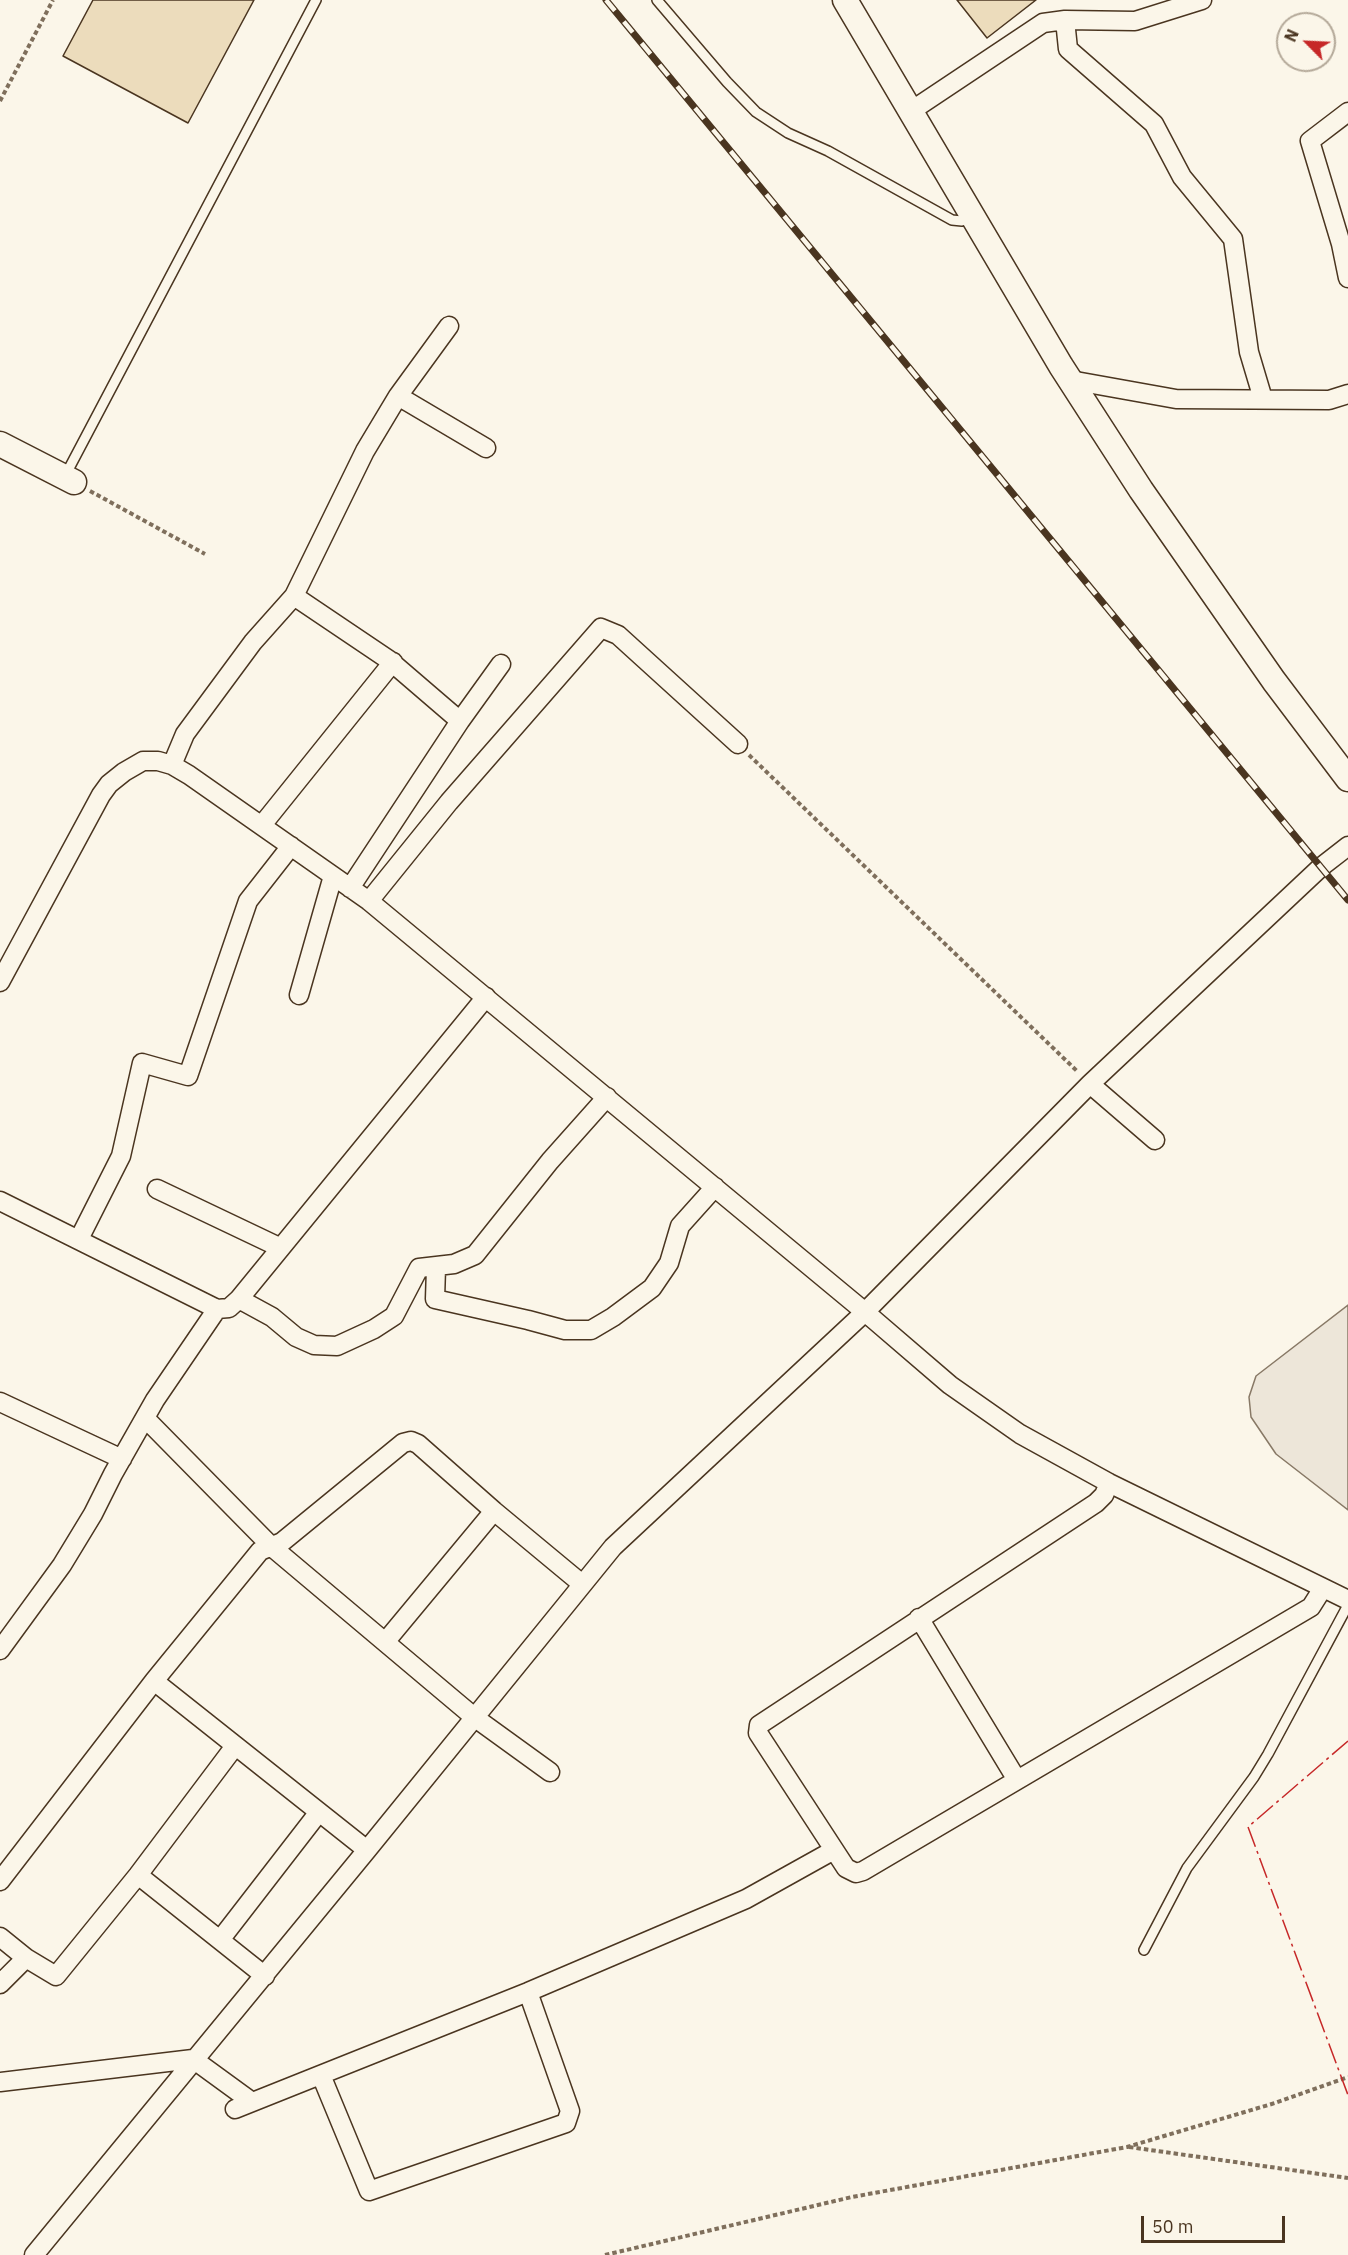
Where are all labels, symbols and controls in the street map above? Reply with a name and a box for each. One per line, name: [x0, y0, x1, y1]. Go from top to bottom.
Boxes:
north arrow: [1276, 12, 1336, 72]
text: N: [1280, 26, 1303, 45]
scale bar: [1144, 2204, 1288, 2242]
text: 50 m: [1152, 2215, 1194, 2238]

